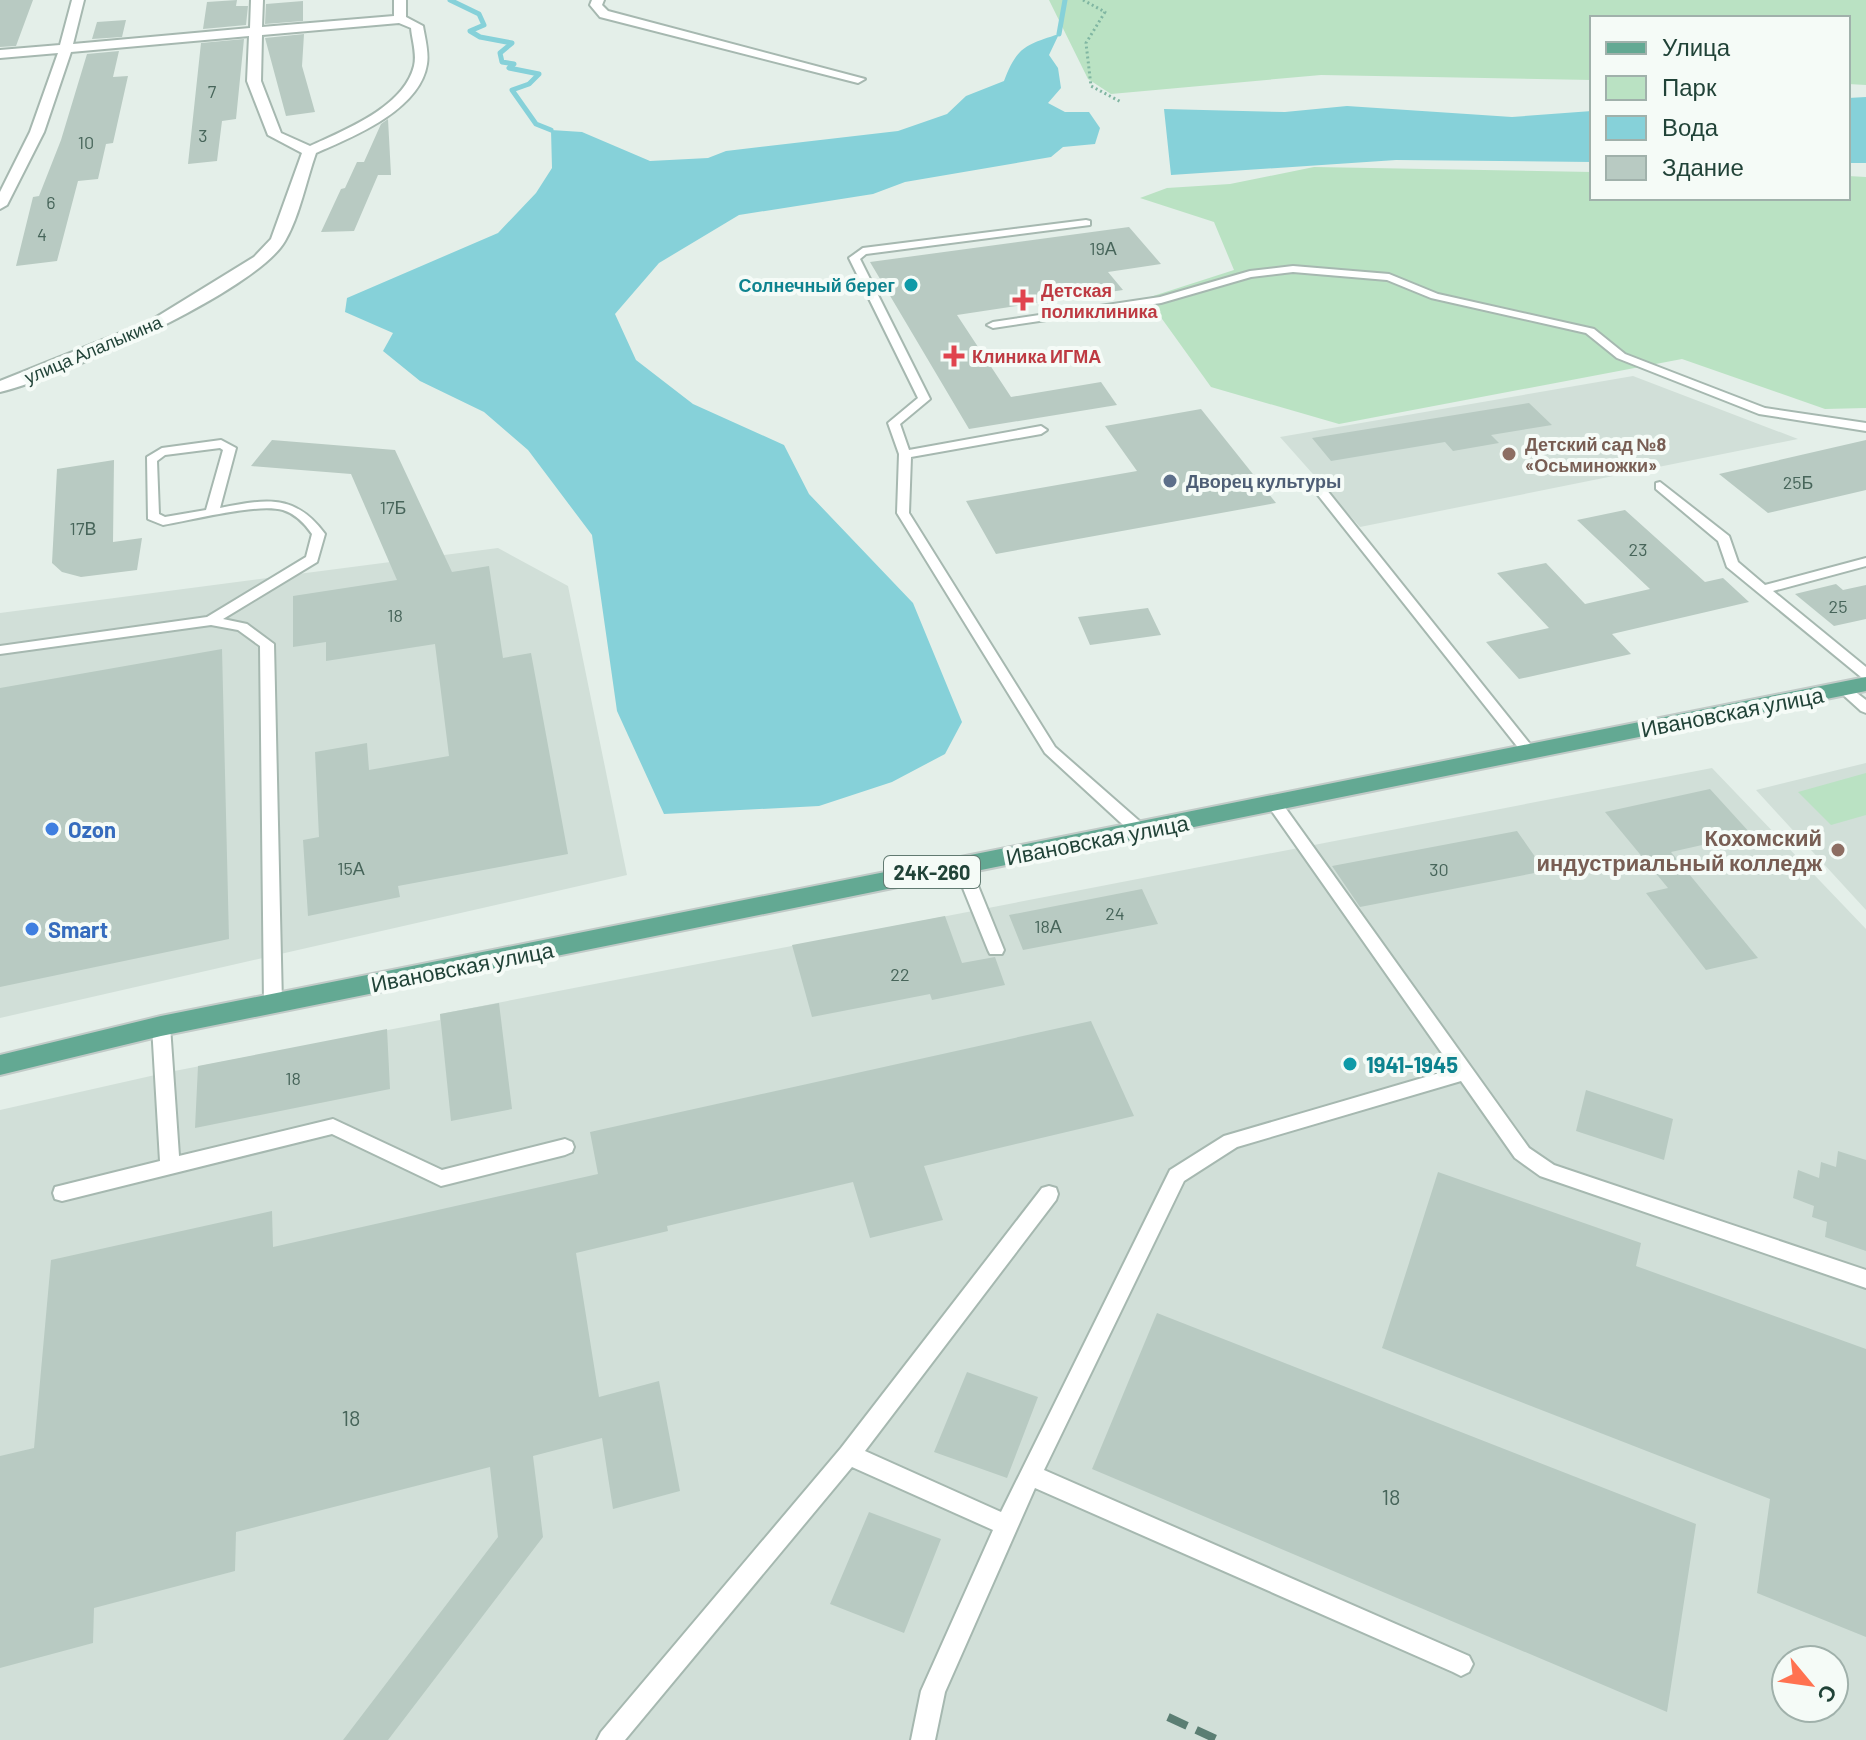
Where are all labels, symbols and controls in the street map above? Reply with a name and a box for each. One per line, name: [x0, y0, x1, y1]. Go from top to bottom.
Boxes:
legend: [1590, 16, 1850, 200]
text: Улица: [1662, 32, 1731, 61]
text: Парк: [1662, 72, 1717, 101]
house number: 7: [208, 80, 217, 102]
text: Вода: [1662, 112, 1719, 141]
house number: 3: [198, 124, 208, 146]
house number: 10: [78, 131, 94, 153]
text: Здание: [1662, 152, 1744, 181]
house number: 6: [46, 191, 56, 213]
house number: 4: [37, 223, 47, 245]
house number: 19А: [1089, 237, 1117, 259]
place label: Солнечный берег: [739, 274, 895, 296]
marker: Солнечный берег: [902, 276, 920, 294]
place label: Детская поликлиника: [1041, 279, 1159, 322]
marker: Детская поликлиника: [1012, 289, 1034, 311]
street label: улица Алалыкина: [21, 310, 166, 388]
marker: Клиника ИГМА: [943, 345, 965, 367]
place label: Клиника ИГМА: [972, 345, 1101, 367]
place label: Детский сад №8 «Осьминожки»: [1525, 433, 1666, 476]
marker: Детский сад №8 «Осьминожки»: [1500, 445, 1518, 463]
place label: Дворец культуры: [1186, 470, 1341, 492]
house number: 25Б: [1783, 471, 1813, 493]
marker: Дворец культуры: [1161, 472, 1179, 490]
house number: 17Б: [380, 496, 406, 518]
house number: 17В: [70, 517, 96, 539]
house number: 23: [1629, 538, 1647, 560]
house number: 25: [1829, 595, 1847, 617]
house number: 18: [387, 604, 403, 626]
street label: Ивановская улица: [1638, 680, 1826, 742]
street label: Ивановская улица: [1003, 808, 1191, 870]
place label: Ozon: [68, 816, 116, 842]
marker: Ozon: [43, 820, 61, 838]
place label: Кохомский индустриальный колледж: [1536, 824, 1822, 876]
marker: Кохомский индустриальный колледж: [1829, 841, 1847, 859]
road number: 24К-260: [884, 856, 980, 888]
house number: 15А: [337, 857, 365, 879]
house number: 30: [1429, 858, 1449, 880]
house number: 24: [1105, 902, 1125, 924]
house number: 18А: [1034, 915, 1062, 937]
place label: Smart: [48, 916, 108, 942]
marker: Smart: [23, 920, 41, 938]
street label: Ивановская улица: [368, 935, 556, 997]
house number: 22: [890, 963, 910, 985]
place label: 1941-1945: [1366, 1051, 1458, 1077]
marker: 1941-1945: [1341, 1055, 1359, 1073]
house number: 18: [285, 1067, 301, 1089]
house number: 18: [341, 1404, 361, 1430]
house number: 18: [1381, 1483, 1401, 1509]
north arrow: [1770, 1644, 1850, 1724]
text: С: [1813, 1681, 1844, 1708]

